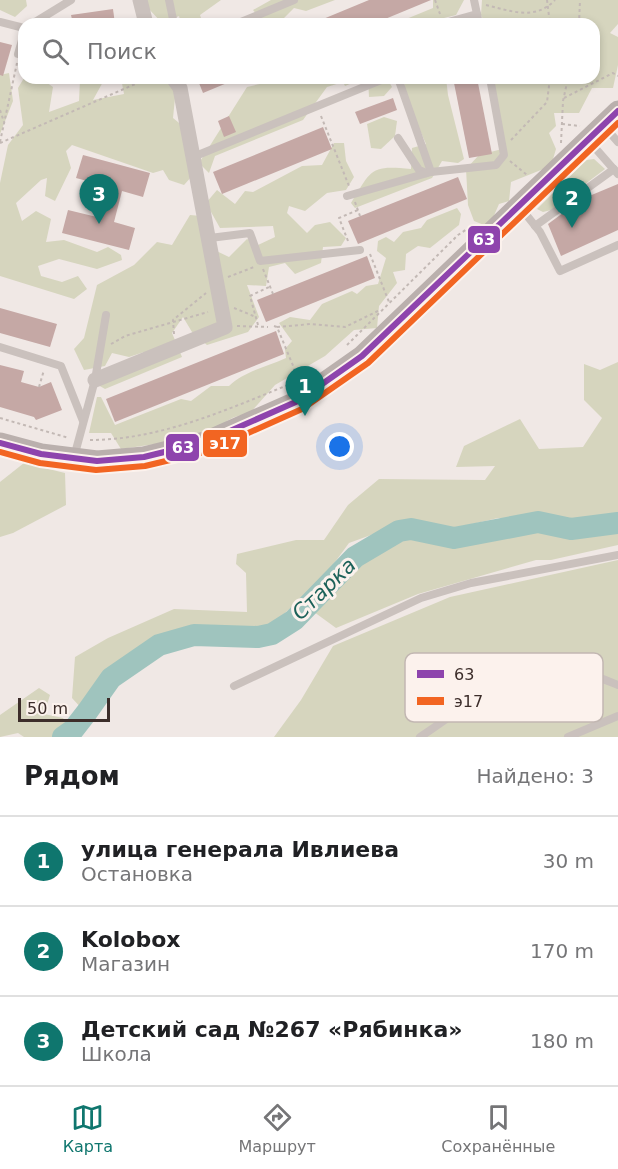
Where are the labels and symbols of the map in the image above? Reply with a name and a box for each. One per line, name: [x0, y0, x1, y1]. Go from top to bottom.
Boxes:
pin: 3: [80, 174, 118, 224]
pin: 2: [552, 178, 592, 228]
line badge: 63: [467, 225, 501, 254]
text: 63: [473, 230, 495, 249]
pin: 1: [286, 366, 324, 416]
line badge: э17: [202, 429, 248, 458]
your location: [325, 432, 354, 461]
line badge: 63: [165, 433, 200, 462]
text: э17: [209, 434, 241, 453]
text: 63: [172, 438, 194, 457]
water label: Старка: [287, 553, 361, 625]
legend: [405, 653, 603, 722]
text: 63: [454, 665, 474, 684]
text: э17: [454, 692, 483, 711]
scale bar: [18, 695, 110, 722]

